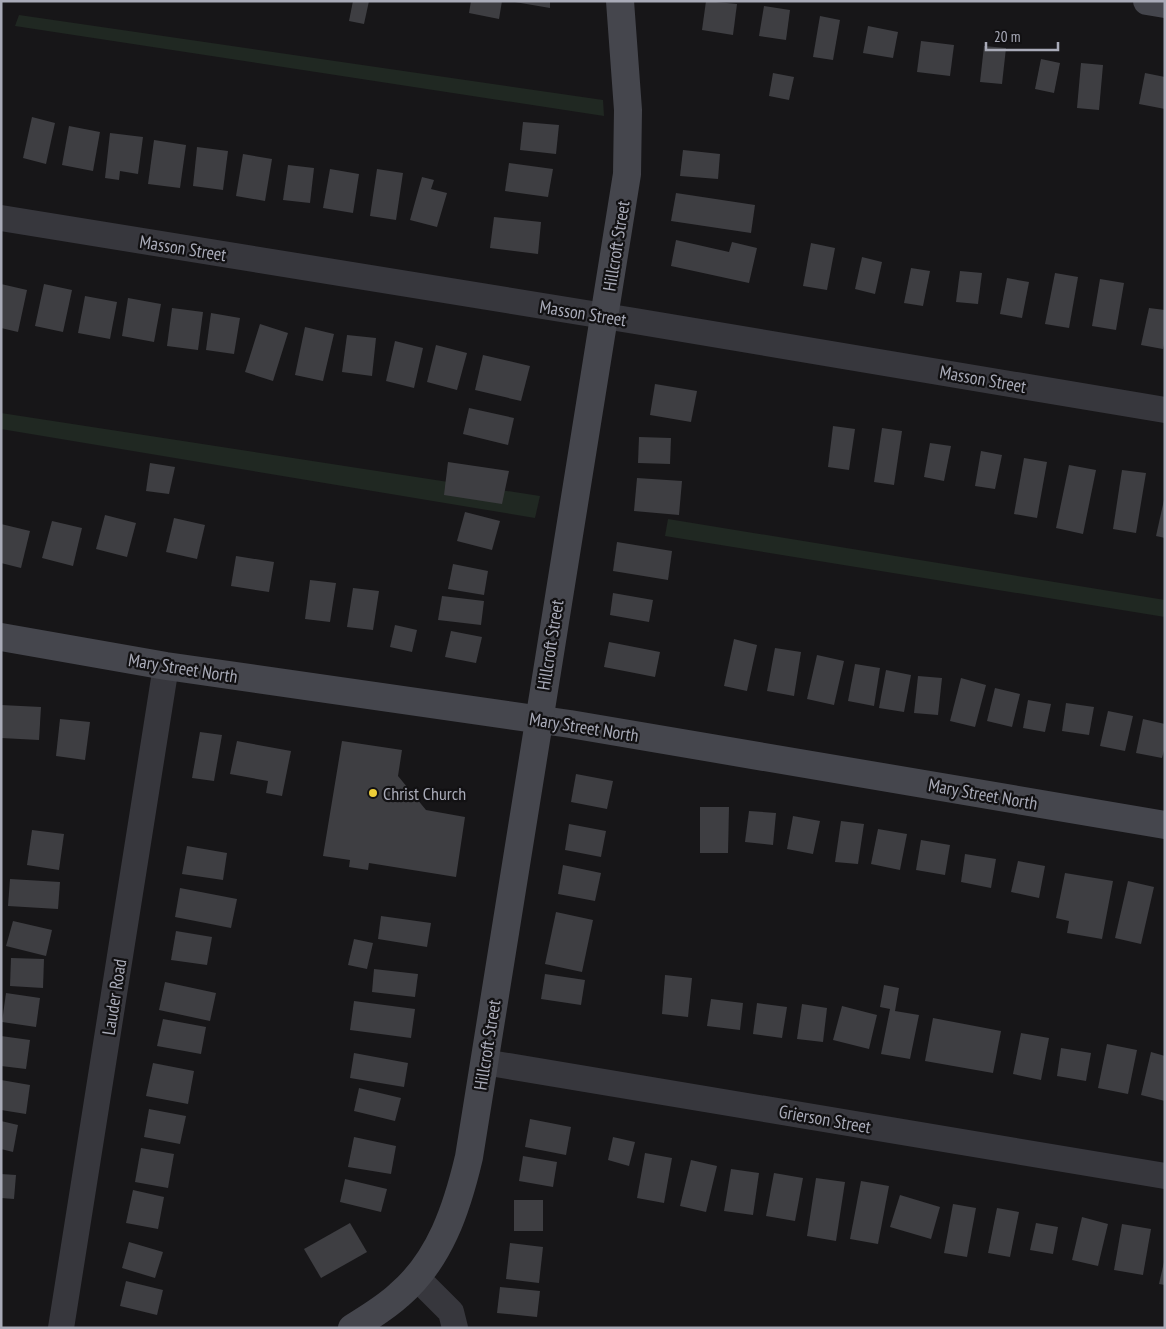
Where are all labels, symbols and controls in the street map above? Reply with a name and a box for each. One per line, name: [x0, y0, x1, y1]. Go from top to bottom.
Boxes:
scale bar: [986, 20, 1058, 52]
text: 20 m: [994, 27, 1020, 46]
street label: Hillcroft Street: [597, 199, 635, 293]
street label: Masson Street: [138, 230, 228, 266]
street label: Masson Street: [538, 295, 628, 331]
street label: Masson Street: [938, 360, 1028, 398]
street label: Hillcroft Street: [531, 598, 569, 692]
street label: Mary Street North: [127, 648, 239, 688]
street label: Mary Street North: [528, 707, 640, 747]
street label: Mary Street North: [927, 773, 1039, 815]
place label: Christ Church: [383, 782, 466, 805]
marker: Christ Church: [367, 787, 379, 799]
street label: Lauder Road: [97, 957, 131, 1037]
street label: Hillcroft Street: [468, 998, 506, 1092]
street label: Grierson Street: [777, 1100, 873, 1138]

